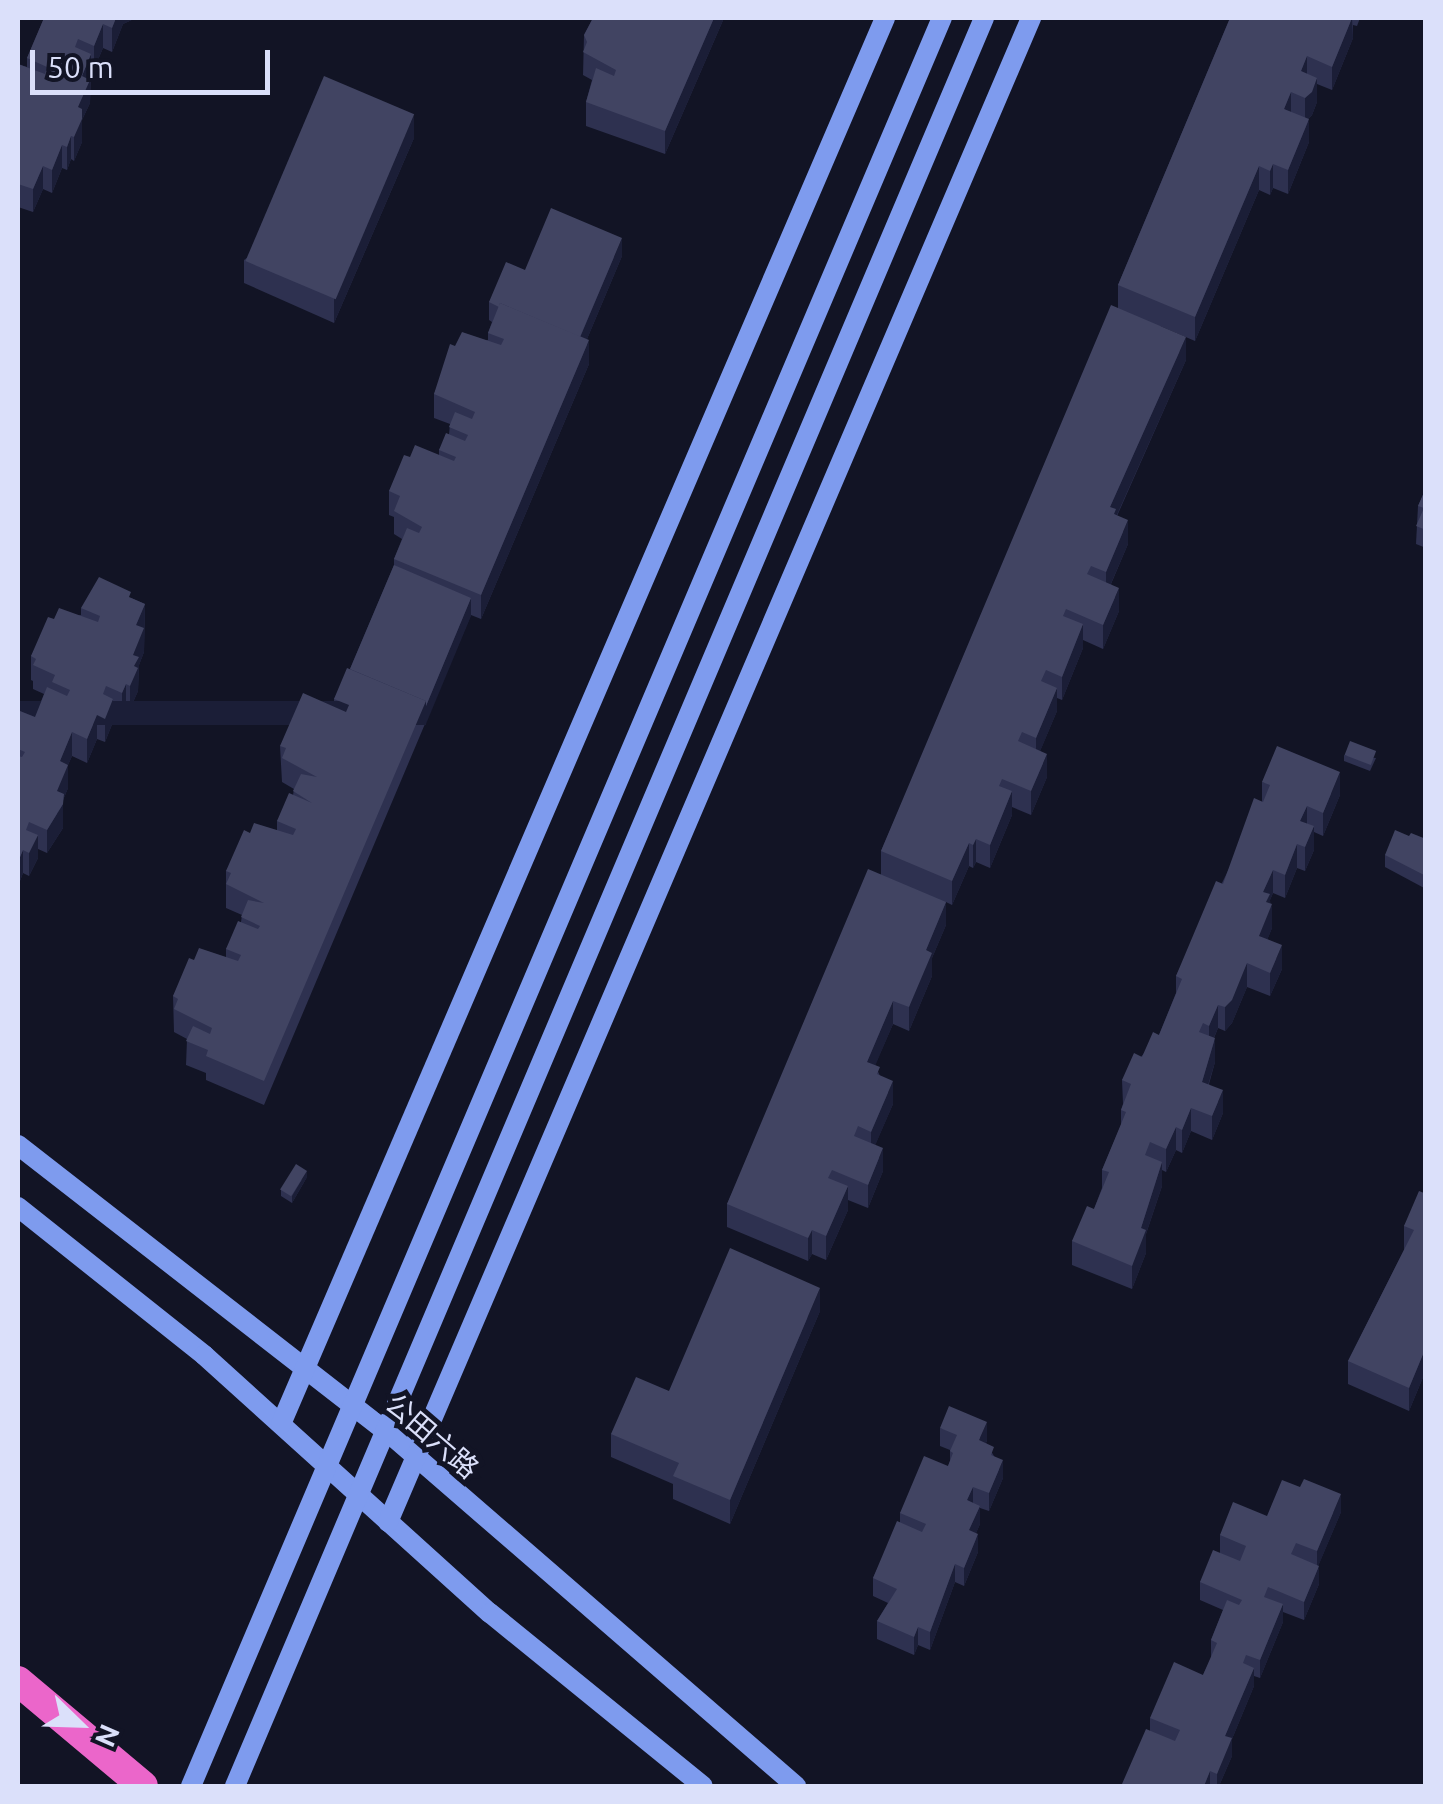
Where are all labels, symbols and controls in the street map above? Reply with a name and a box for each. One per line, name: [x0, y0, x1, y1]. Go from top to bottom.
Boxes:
scale bar: [35, 30, 275, 92]
text: 50 m: [47, 50, 114, 84]
street label: 公田六路: [379, 1387, 485, 1485]
north arrow: [30, 1674, 130, 1774]
text: N: [90, 1720, 126, 1752]

